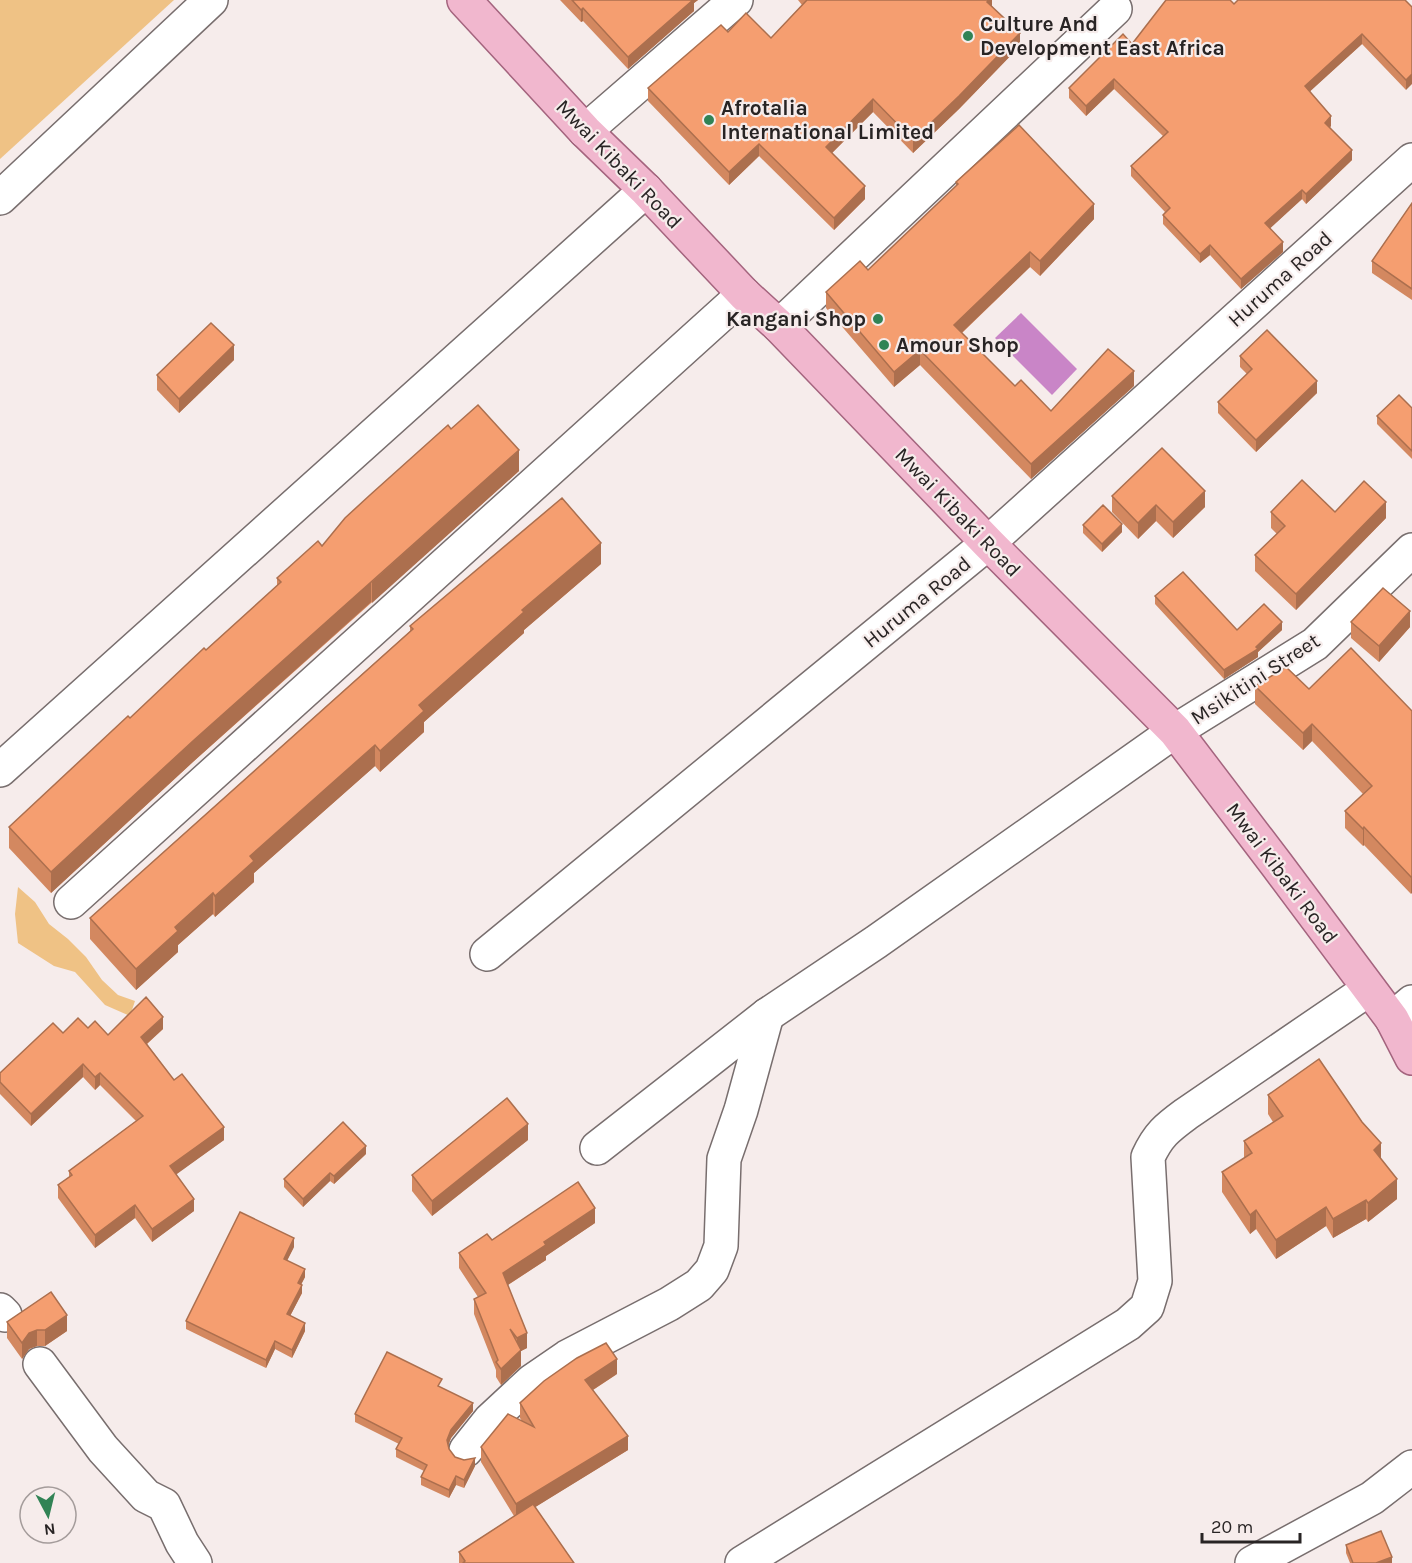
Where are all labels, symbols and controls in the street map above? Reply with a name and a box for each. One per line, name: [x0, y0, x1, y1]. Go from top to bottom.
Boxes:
place label: Culture And Development East Africa: [980, 12, 1225, 60]
marker: Culture And Development East Africa: [961, 29, 975, 43]
street label: Mwai Kibaki Road: [551, 94, 687, 234]
place label: Afrotalia International Limited: [721, 96, 934, 144]
marker: Afrotalia International Limited: [702, 113, 716, 127]
street label: Huruma Road: [1223, 226, 1337, 332]
place label: Kangani Shop: [726, 307, 866, 331]
marker: Kangani Shop: [871, 312, 885, 326]
place label: Amour Shop: [896, 333, 1019, 357]
marker: Amour Shop: [877, 338, 891, 352]
street label: Mwai Kibaki Road: [890, 442, 1026, 582]
street label: Huruma Road: [858, 551, 976, 653]
street label: Msikitini Street: [1186, 628, 1324, 730]
street label: Mwai Kibaki Road: [1221, 798, 1343, 948]
north arrow: [18, 1485, 78, 1545]
scale bar: [1202, 1506, 1300, 1544]
text: 20 m: [1211, 1516, 1253, 1538]
text: N: [43, 1519, 57, 1540]

